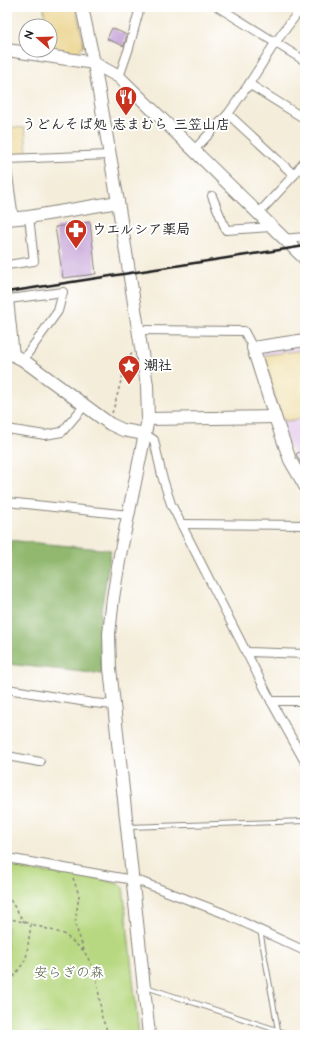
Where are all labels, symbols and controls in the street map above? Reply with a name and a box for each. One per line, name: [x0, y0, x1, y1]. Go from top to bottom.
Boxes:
north arrow: [18, 18, 58, 58]
text: N: [21, 29, 37, 41]
restaurant icon: うどんそば処 志まむら 三笠山店: [113, 84, 139, 117]
place label: うどんそば処 志まむら 三笠山店: [22, 115, 230, 135]
pharmacy icon: ウエルシア薬局: [63, 217, 89, 250]
place label: ウエルシア薬局: [92, 220, 190, 240]
place icon: 潮社: [116, 353, 142, 386]
place label: 潮社: [144, 356, 172, 376]
park label: 安らぎの森: [34, 963, 104, 983]

